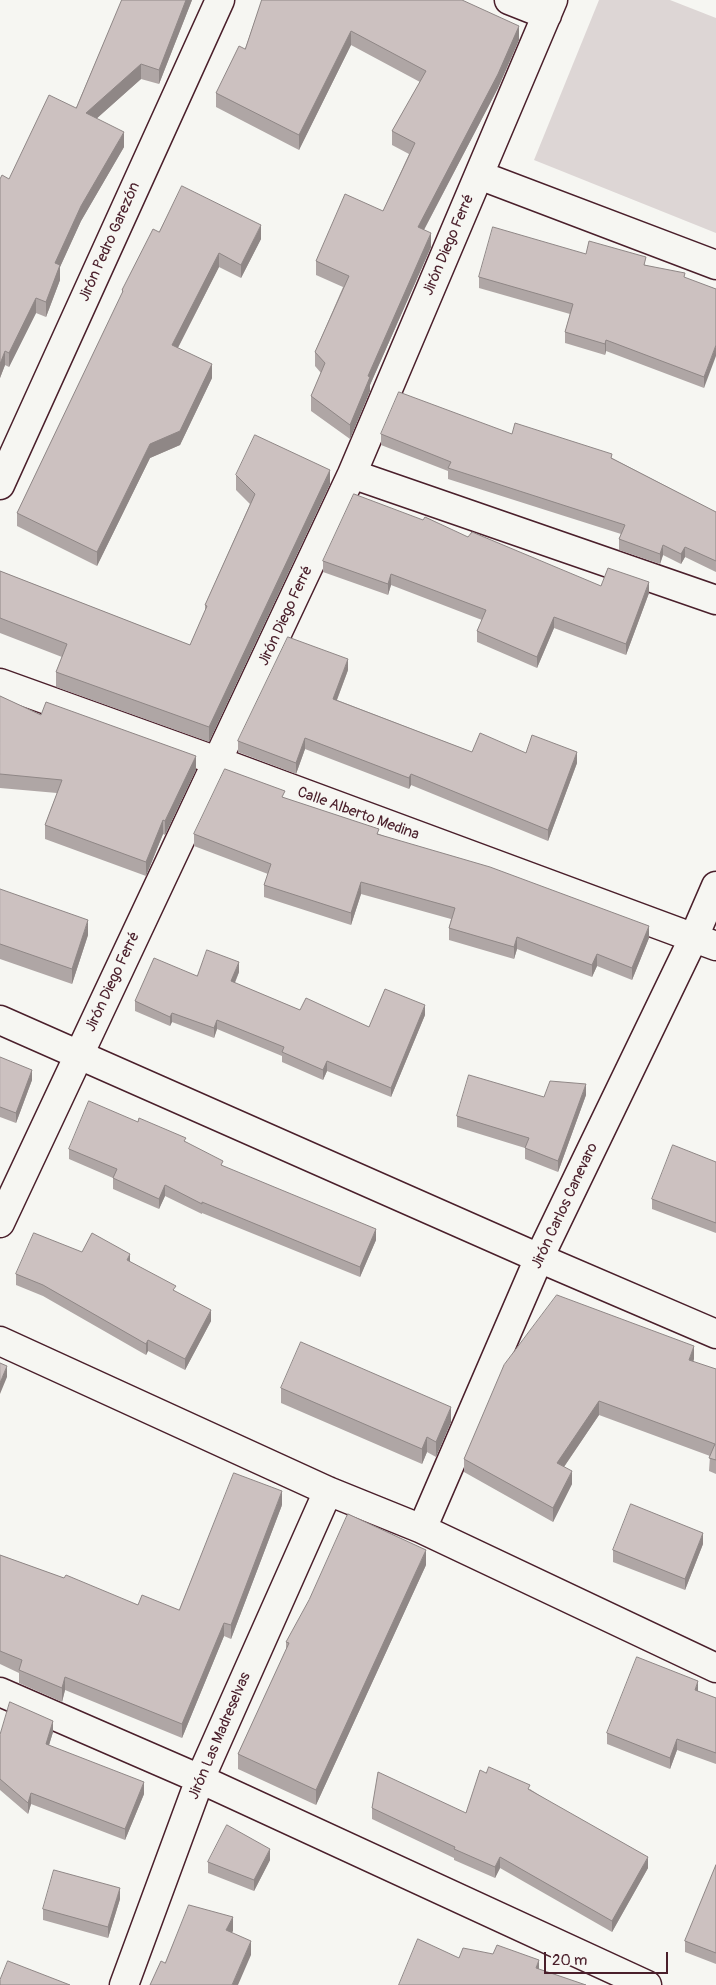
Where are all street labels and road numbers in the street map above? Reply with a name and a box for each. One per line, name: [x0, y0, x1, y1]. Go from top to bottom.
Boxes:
street label: Jirón Pedro Garezón: [76, 180, 144, 304]
street label: Jirón Diego Ferré: [420, 192, 478, 298]
street label: Jirón Diego Ferré: [255, 563, 317, 669]
street label: Calle Alberto Medina: [295, 784, 421, 844]
street label: Jirón Diego Ferré: [82, 929, 144, 1035]
street label: Jirón Carlos Canevaro: [528, 1140, 602, 1272]
street label: Jirón Las Madreselvas: [185, 1670, 255, 1802]

